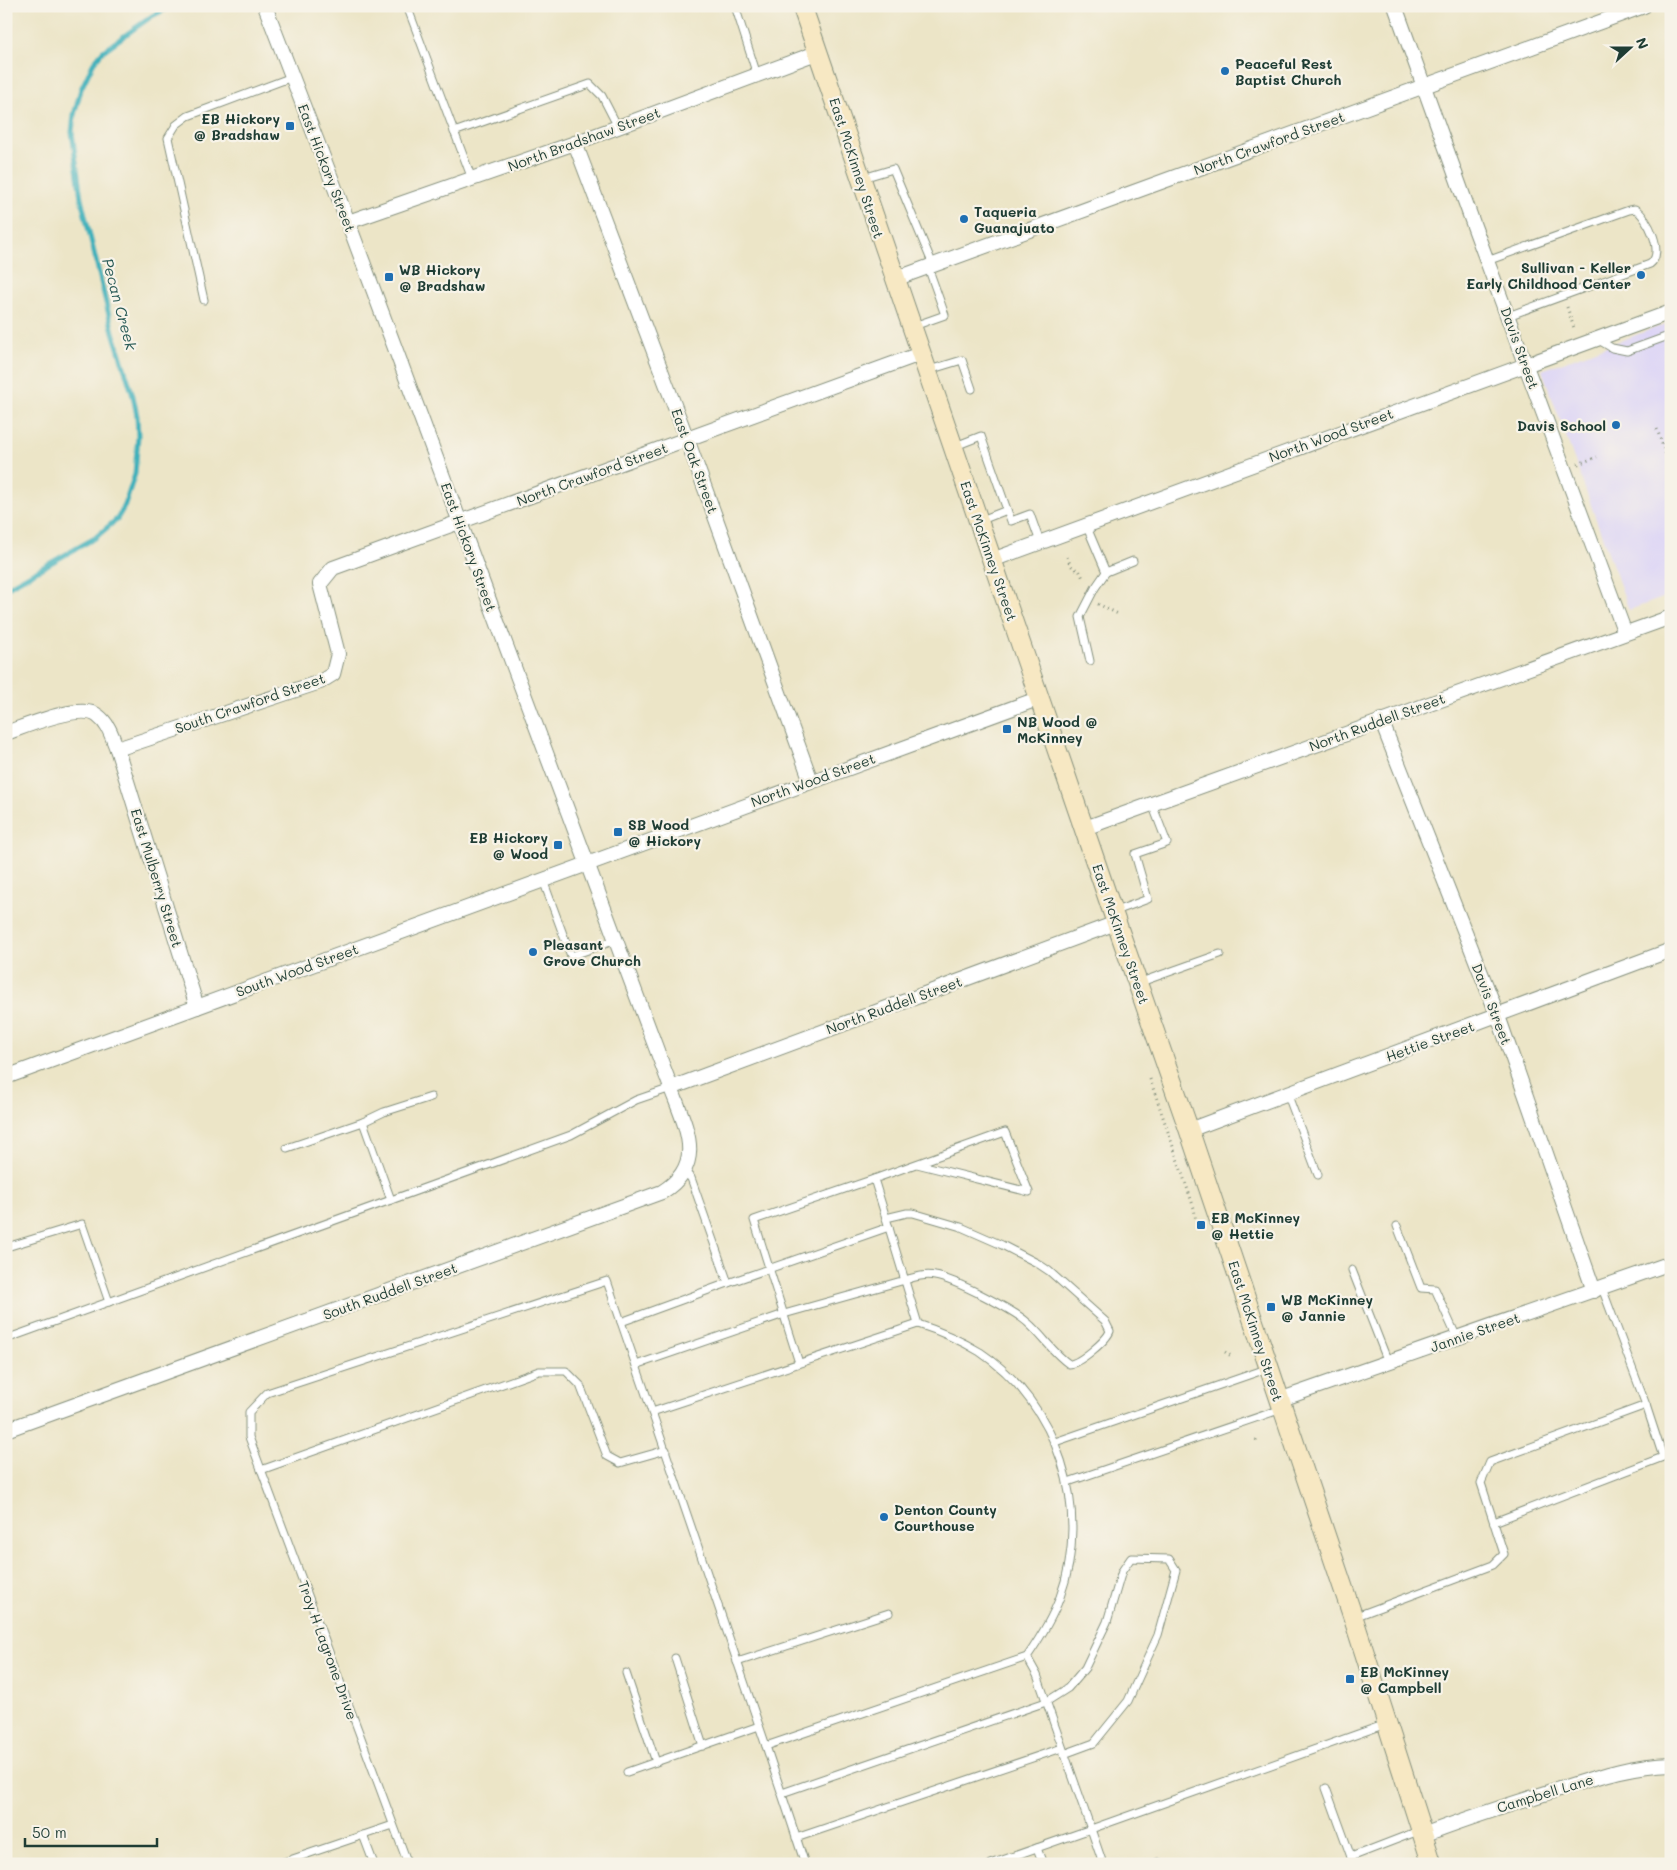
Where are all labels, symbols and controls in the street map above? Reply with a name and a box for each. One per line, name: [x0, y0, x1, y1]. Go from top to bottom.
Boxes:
north arrow: [1604, 22, 1654, 72]
text: N: [1632, 35, 1653, 52]
place label: Peaceful Rest Baptist Church: [1235, 54, 1341, 89]
marker: Peaceful Rest Baptist Church: [1219, 65, 1231, 77]
street label: East McKinney Street: [825, 95, 889, 241]
street label: East Hickory Street: [294, 101, 360, 235]
street label: North Bradshaw Street: [505, 103, 663, 175]
street label: North Crawford Street: [1191, 107, 1347, 179]
place label: EB Hickory @ Bradshaw: [194, 109, 280, 144]
marker: EB Hickory @ Bradshaw: [284, 120, 296, 132]
place label: Taqueria Guanajuato: [974, 202, 1055, 237]
marker: Taqueria Guanajuato: [958, 213, 970, 225]
water label: Pecan Creek: [98, 256, 142, 353]
place label: Sullivan - Keller Early Childhood Center: [1466, 258, 1631, 293]
place label: WB Hickory @ Bradshaw: [399, 260, 485, 295]
marker: Sullivan - Keller Early Childhood Center: [1635, 269, 1647, 281]
marker: WB Hickory @ Bradshaw: [383, 271, 395, 283]
street label: Davis Street: [1496, 304, 1544, 392]
street label: North Wood Street: [1266, 404, 1396, 466]
street label: East Oak Street: [667, 406, 723, 516]
place label: Davis School: [1517, 416, 1606, 435]
marker: Davis School: [1610, 419, 1622, 431]
street label: North Crawford Street: [514, 438, 670, 510]
street label: East McKinney Street: [956, 478, 1022, 624]
street label: East Hickory Street: [437, 480, 501, 614]
street label: South Crawford Street: [172, 668, 328, 738]
street label: North Ruddell Street: [1306, 689, 1448, 755]
place label: NB Wood @ McKinney: [1017, 712, 1098, 747]
marker: NB Wood @ McKinney: [1001, 723, 1013, 735]
street label: North Wood Street: [748, 749, 878, 811]
street label: East Mulberry Street: [127, 806, 187, 950]
place label: SB Wood @ Hickory: [628, 815, 701, 850]
marker: SB Wood @ Hickory: [612, 826, 624, 838]
place label: EB Hickory @ Wood: [469, 828, 548, 863]
marker: EB Hickory @ Wood: [552, 839, 564, 851]
street label: East McKinney Street: [1088, 861, 1154, 1007]
place label: Pleasant Grove Church: [543, 935, 641, 970]
street label: South Wood Street: [233, 939, 361, 1001]
marker: Pleasant Grove Church: [527, 946, 539, 958]
street label: Davis Street: [1468, 961, 1516, 1047]
street label: North Ruddell Street: [823, 972, 965, 1038]
street label: Hettie Street: [1383, 1016, 1477, 1066]
place label: EB McKinney @ Hettie: [1211, 1208, 1300, 1243]
marker: EB McKinney @ Hettie: [1195, 1219, 1207, 1231]
street label: South Ruddell Street: [320, 1258, 460, 1324]
street label: East McKinney Street: [1224, 1258, 1288, 1404]
place label: WB McKinney @ Jannie: [1281, 1290, 1373, 1325]
marker: WB McKinney @ Jannie: [1265, 1301, 1277, 1313]
street label: Jannie Street: [1428, 1308, 1522, 1356]
place label: Denton County Courthouse: [894, 1500, 997, 1535]
marker: Denton County Courthouse: [878, 1511, 890, 1523]
street label: Troy H Lagrone Drive: [294, 1578, 362, 1722]
place label: EB McKinney @ Campbell: [1360, 1662, 1449, 1697]
marker: EB McKinney @ Campbell: [1344, 1673, 1356, 1685]
street label: Campbell Lane: [1494, 1769, 1596, 1817]
scale bar: [25, 1815, 158, 1847]
text: 50 m: [32, 1822, 67, 1842]

